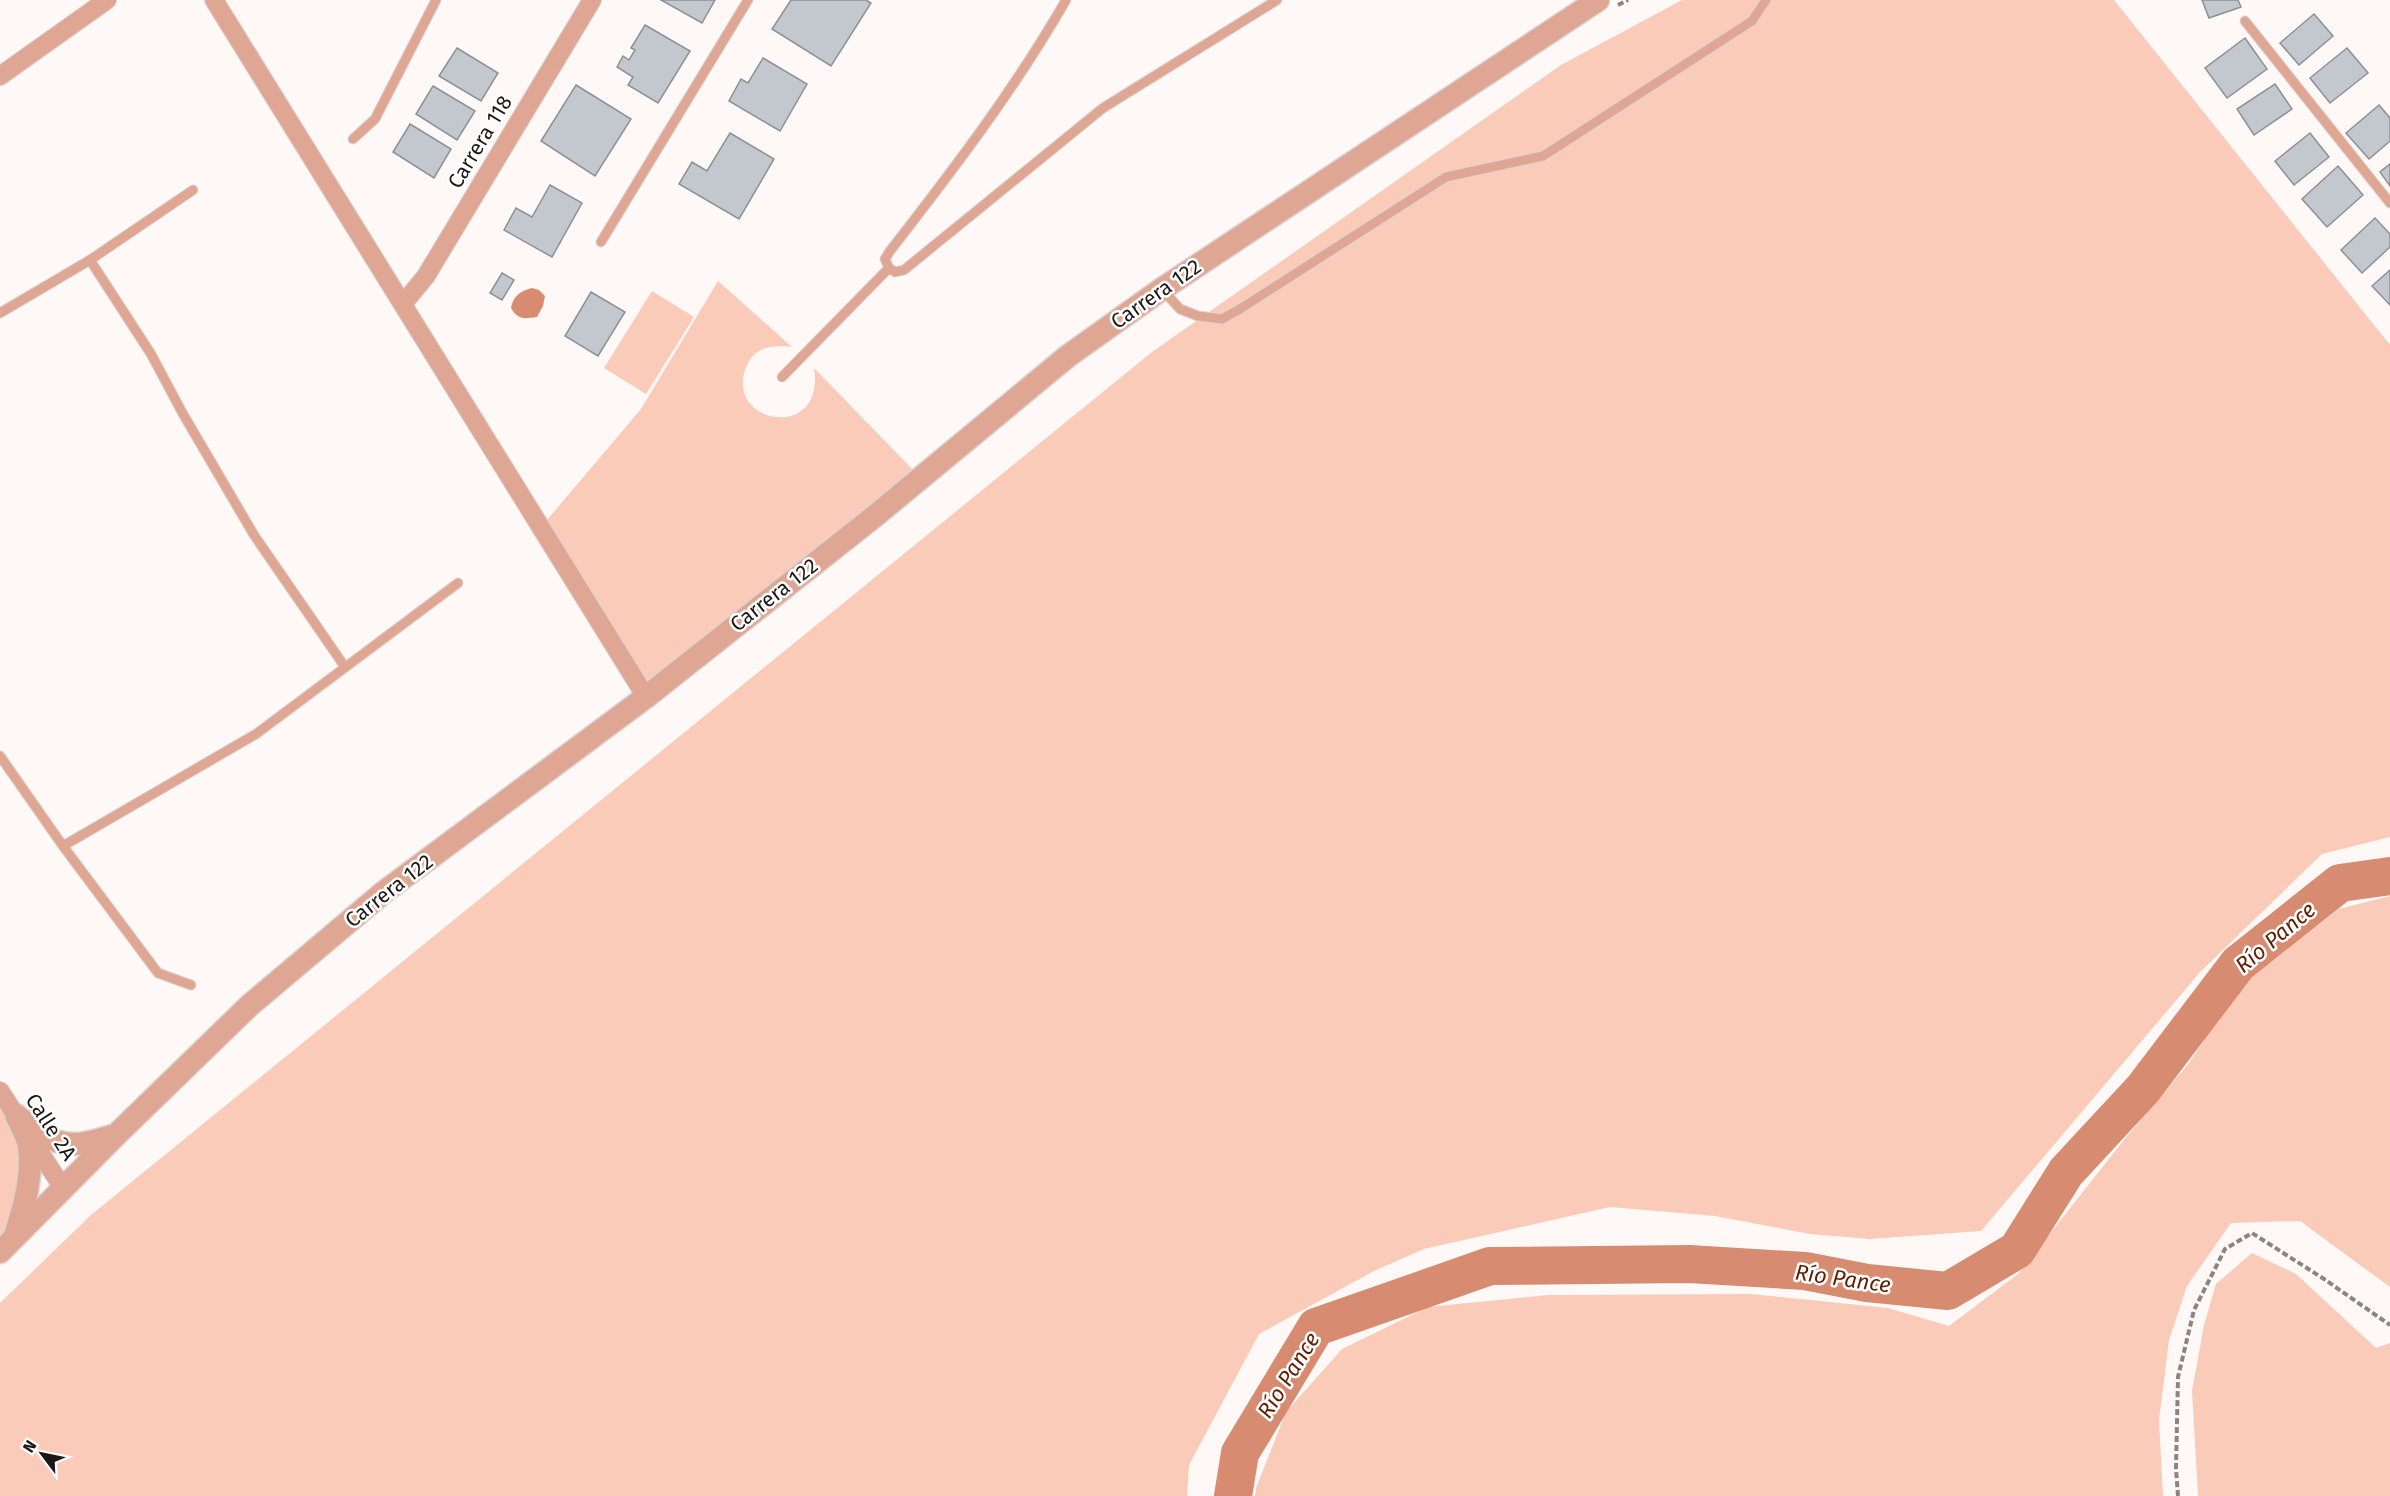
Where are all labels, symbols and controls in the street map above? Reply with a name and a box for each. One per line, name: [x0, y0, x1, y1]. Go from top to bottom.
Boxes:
street label: Carrera 118: [442, 91, 518, 193]
street label: Carrera 122: [1106, 253, 1206, 335]
street label: Carrera 122: [725, 553, 823, 637]
street label: Carrera 122: [340, 849, 438, 933]
water label: Río Pance: [2230, 896, 2321, 979]
street label: Calle 2A: [20, 1089, 82, 1165]
water label: Río Pance: [1793, 1258, 1893, 1299]
water label: Río Pance: [1251, 1327, 1325, 1423]
north arrow: [12, 1424, 72, 1484]
text: N: [19, 1437, 41, 1456]

